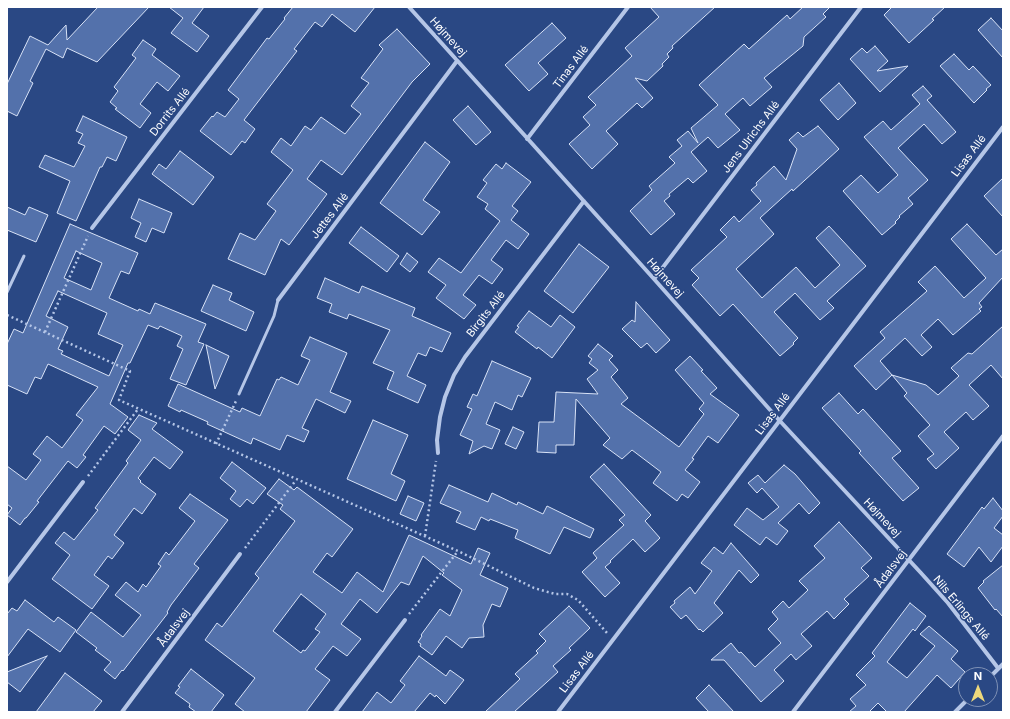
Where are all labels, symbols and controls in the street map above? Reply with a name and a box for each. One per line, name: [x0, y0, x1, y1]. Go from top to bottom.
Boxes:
street label: Højmevej: [427, 15, 469, 59]
street label: Tinas Allé: [550, 43, 592, 91]
street label: Dorrits Allé: [147, 85, 193, 139]
street label: Jens Ulrichs Allé: [720, 98, 782, 176]
street label: Lisas Allé: [949, 132, 989, 180]
street label: Jettes Allé: [308, 190, 352, 242]
street label: Højmevej: [644, 256, 686, 300]
street label: Birgits Allé: [464, 288, 508, 340]
street label: Lisas Allé: [753, 390, 793, 438]
street label: Højmevej: [861, 496, 903, 540]
street label: Ådalsvej: [872, 547, 910, 591]
street label: Nils Erlings Allé: [930, 573, 992, 643]
street label: Ådalsvej: [155, 606, 193, 650]
street label: Lisas Allé: [557, 648, 597, 696]
north arrow: [958, 667, 998, 707]
text: N: [974, 669, 982, 683]

